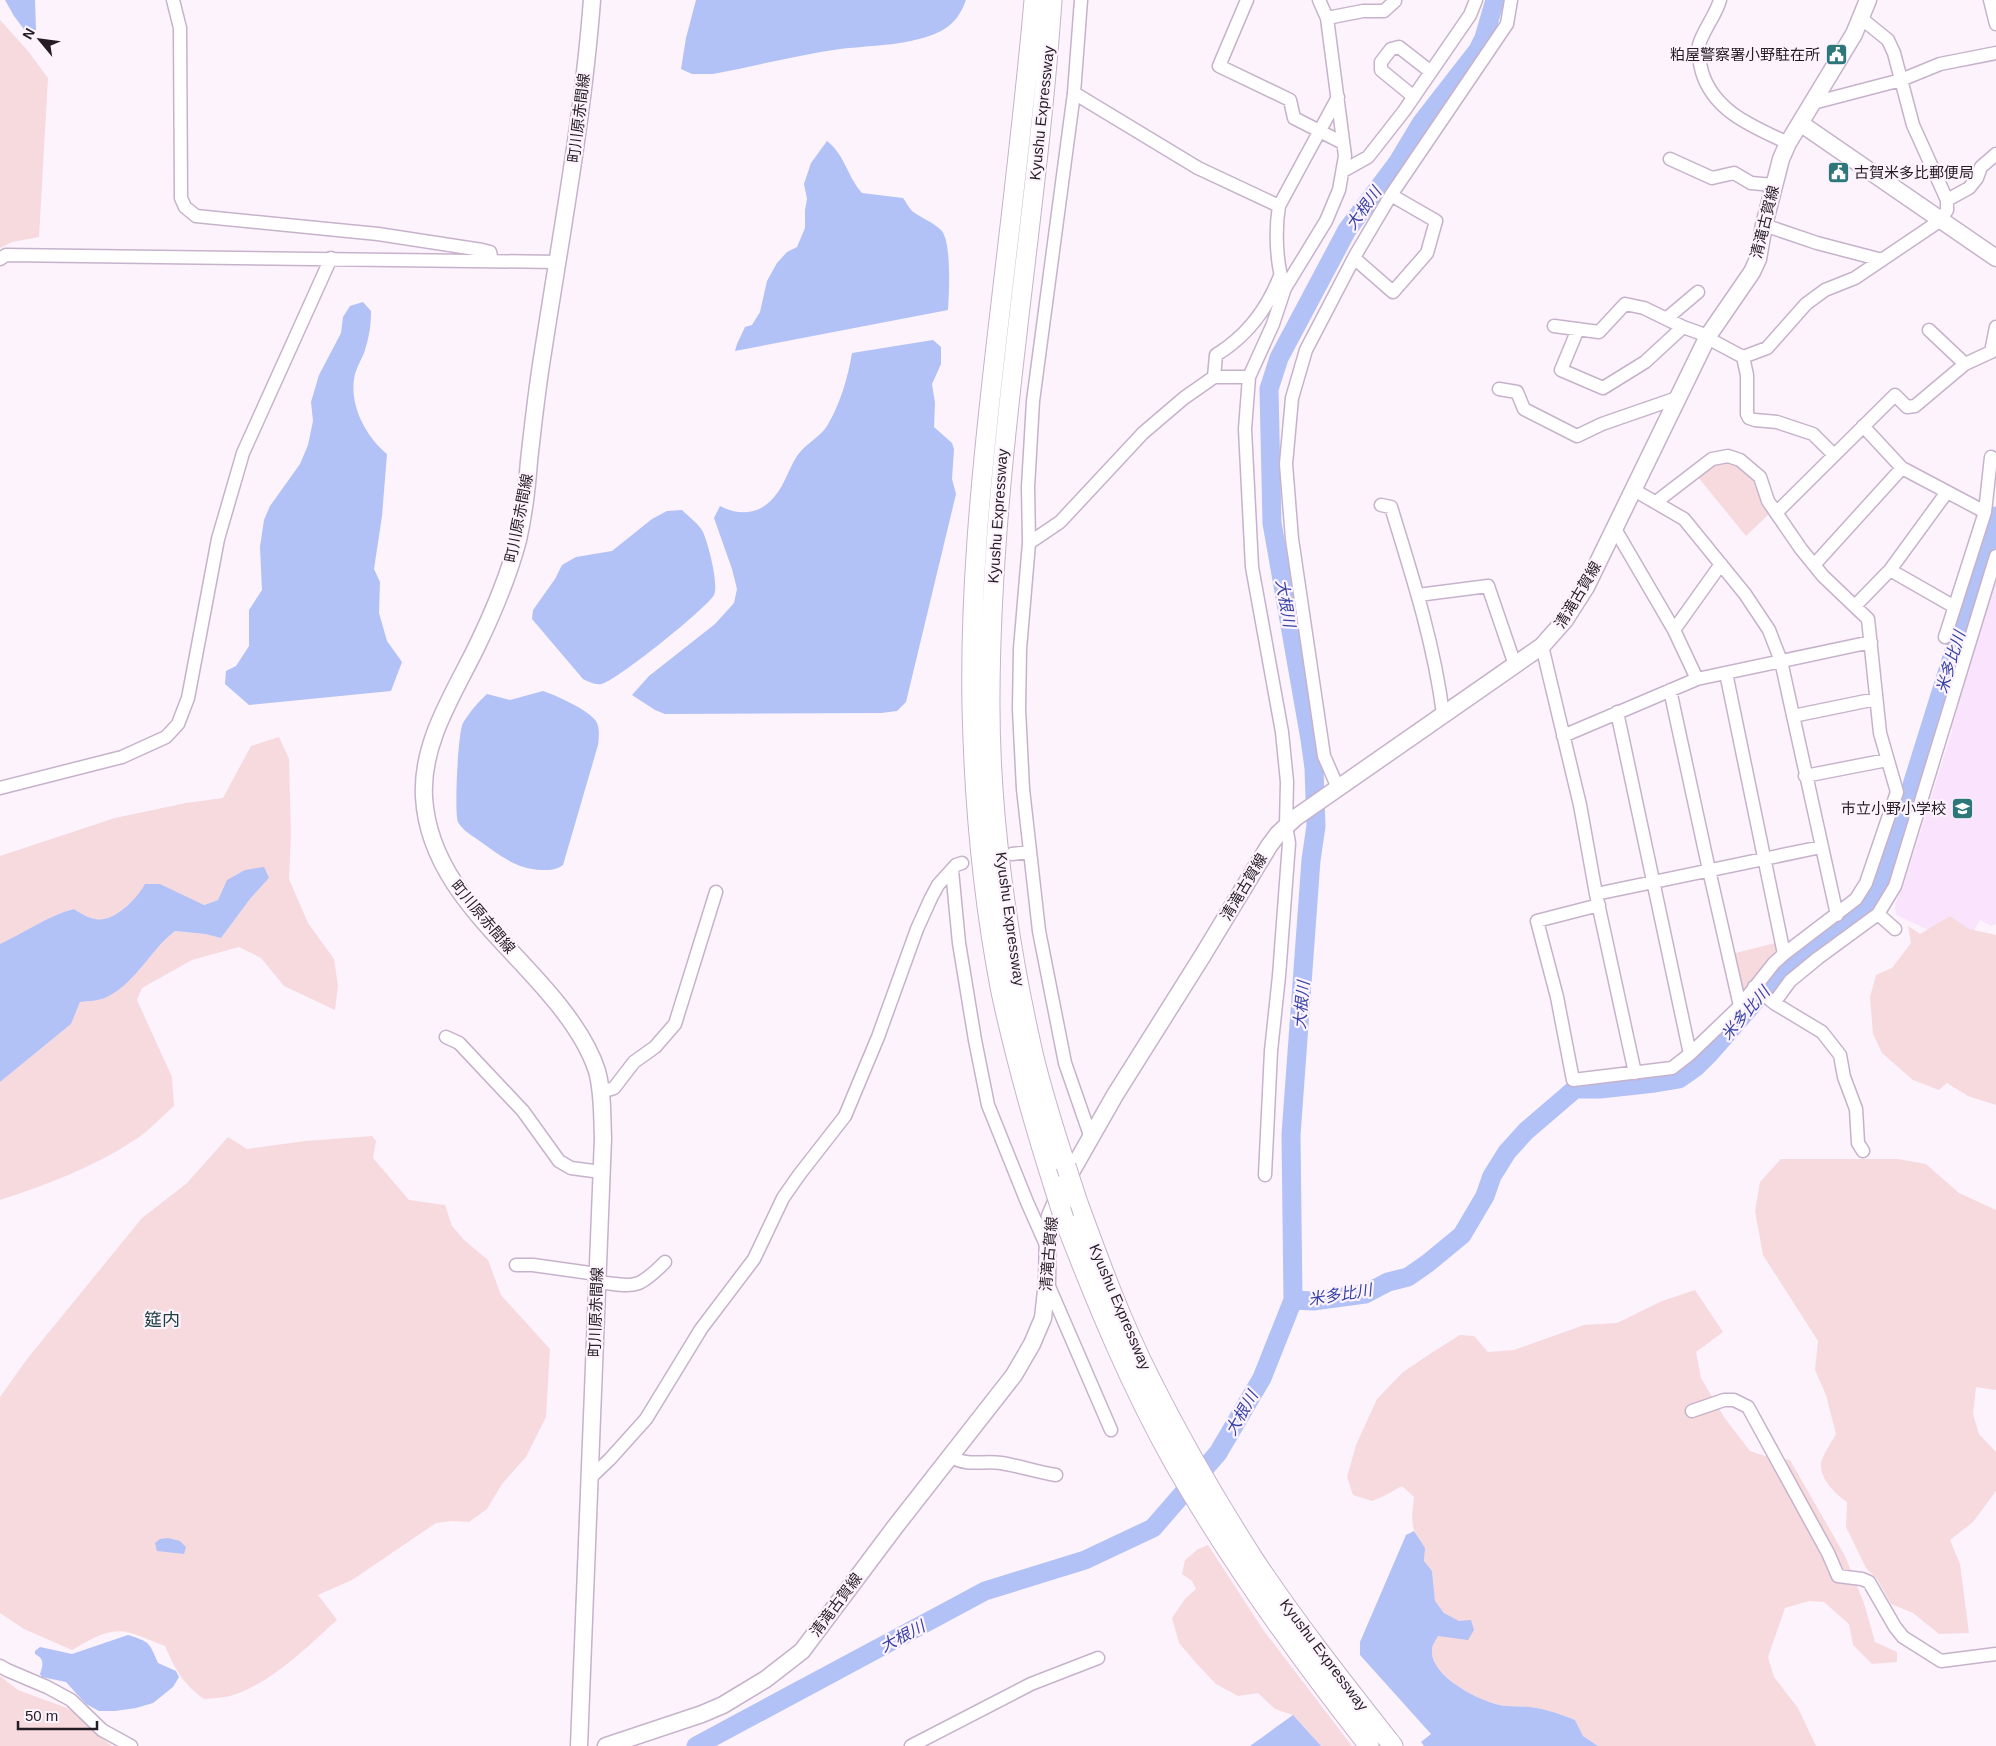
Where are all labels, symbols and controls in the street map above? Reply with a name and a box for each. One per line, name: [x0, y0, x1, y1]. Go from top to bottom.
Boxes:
north arrow: [15, 15, 65, 65]
text: N: [19, 25, 38, 42]
public building icon: 粕屋警察署小野駐在所: [1824, 43, 1848, 67]
street label: Kyushu Expressway: [1026, 44, 1057, 181]
place label: 粕屋警察署小野駐在所: [1670, 46, 1820, 63]
street label: 町川原赤間線: [565, 72, 592, 164]
public building icon: 古賀米多比郵便局: [1826, 161, 1850, 185]
place label: 古賀米多比郵便局: [1854, 164, 1974, 181]
water label: 大根川: [1342, 182, 1386, 233]
street label: 清滝古賀線: [1747, 183, 1782, 260]
street label: Kyushu Expressway: [984, 448, 1011, 584]
street label: 町川原赤間線: [502, 472, 535, 564]
street label: 清滝古賀線: [1551, 558, 1604, 631]
water label: 大根川: [1273, 578, 1298, 630]
water label: 米多比川: [1933, 627, 1969, 695]
school or university icon: 市立小野小学校: [1950, 797, 1974, 821]
place label: 市立小野小学校: [1841, 800, 1946, 817]
street label: 清滝古賀線: [1217, 850, 1270, 923]
street label: Kyushu Expressway: [993, 851, 1028, 987]
street label: 町川原赤間線: [448, 877, 519, 957]
water label: 大根川: [1291, 978, 1312, 1030]
water label: 米多比川: [1718, 982, 1774, 1043]
street label: 清滝古賀線: [1037, 1216, 1060, 1292]
street label: Kyushu Expressway: [1086, 1241, 1155, 1373]
street label: 町川原赤間線: [585, 1267, 606, 1357]
water label: 米多比川: [1307, 1281, 1375, 1308]
district label: 筵内: [144, 1310, 180, 1330]
water label: 大根川: [1222, 1386, 1262, 1438]
street label: 清滝古賀線: [806, 1570, 865, 1640]
street label: Kyushu Expressway: [1277, 1596, 1372, 1714]
water label: 大根川: [877, 1617, 929, 1655]
scale bar: [18, 1698, 96, 1730]
text: 50 m: [25, 1707, 58, 1724]

